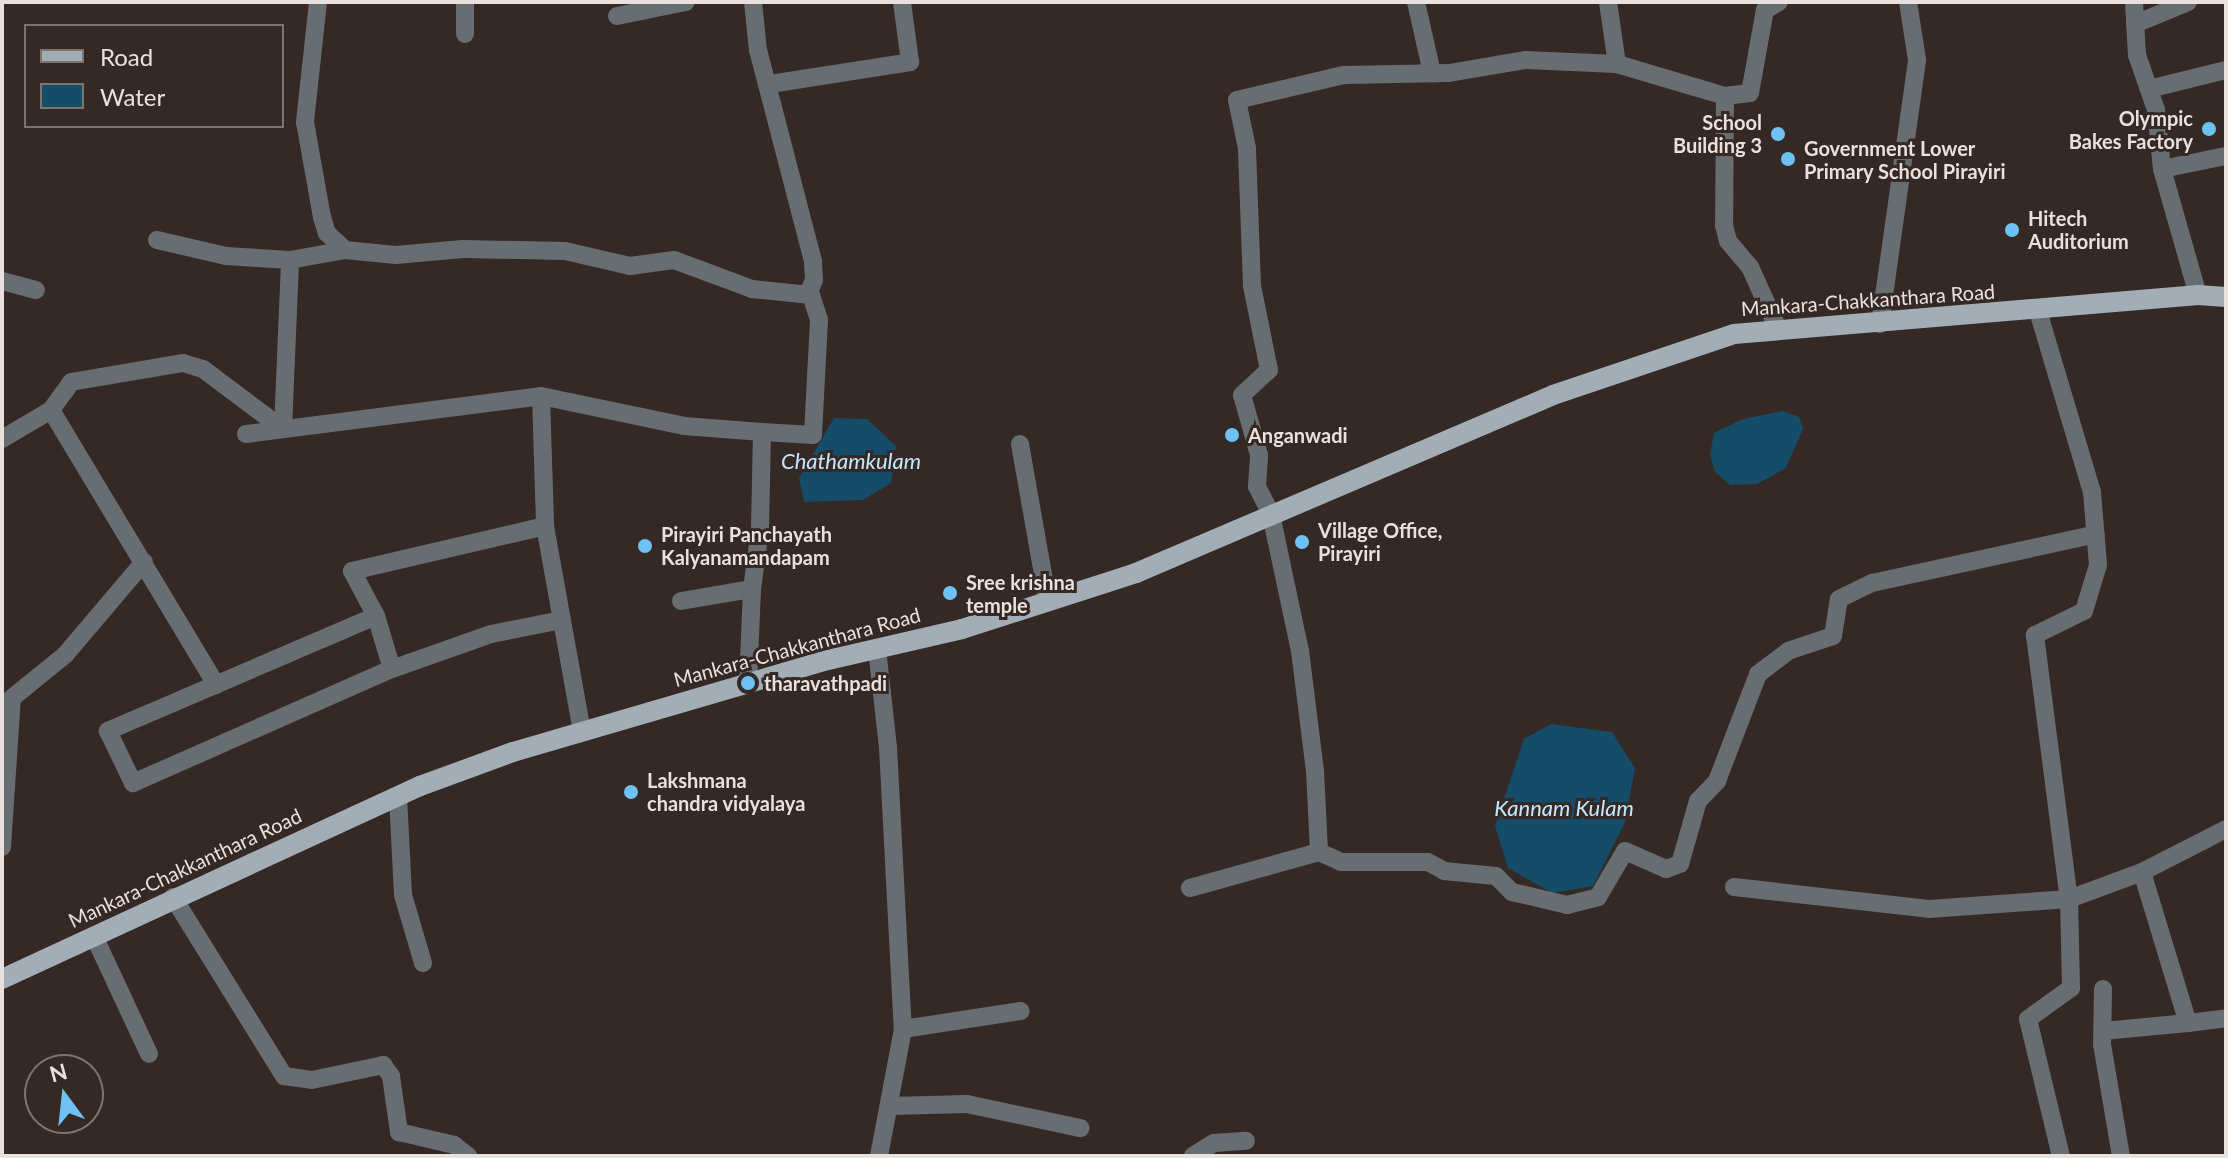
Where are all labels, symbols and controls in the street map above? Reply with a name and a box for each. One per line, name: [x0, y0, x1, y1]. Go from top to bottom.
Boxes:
legend: [24, 24, 284, 128]
text: Road: [100, 42, 153, 71]
text: Water: [100, 82, 165, 111]
place label: Olympic Bakes Factory: [2069, 106, 2193, 153]
place label: School Building 3: [1673, 110, 1762, 157]
marker: Olympic Bakes Factory: [2200, 120, 2218, 138]
marker: School Building 3: [1769, 125, 1787, 143]
place label: Government Lower Primary School Pirayiri: [1804, 136, 2006, 183]
marker: Government Lower Primary School Pirayiri: [1779, 150, 1797, 168]
place label: Hitech Auditorium: [2028, 206, 2129, 253]
marker: Hitech Auditorium: [2003, 221, 2021, 239]
street label: Mankara-Chakkanthara Road: [1740, 279, 1996, 321]
place label: Anganwadi: [1248, 423, 1348, 447]
marker: Anganwadi: [1223, 426, 1241, 444]
water label: Chathamkulam: [781, 448, 921, 474]
place label: Village Office, Pirayiri: [1318, 518, 1442, 565]
place label: Pirayiri Panchayath Kalyanamandapam: [661, 522, 832, 569]
marker: Village Office, Pirayiri: [1293, 533, 1311, 551]
marker: Pirayiri Panchayath Kalyanamandapam: [636, 537, 654, 555]
place label: Sree krishna temple: [966, 570, 1075, 617]
marker: Sree krishna temple: [941, 584, 959, 602]
street label: Mankara-Chakkanthara Road: [671, 602, 923, 692]
place label: tharavathpadi: [764, 671, 887, 695]
marker: tharavathpadi: [739, 674, 757, 692]
place label: Lakshmana chandra vidyalaya: [647, 768, 806, 815]
marker: Lakshmana chandra vidyalaya: [622, 783, 640, 801]
water label: Kannam Kulam: [1494, 795, 1634, 821]
street label: Mankara-Chakkanthara Road: [65, 803, 305, 933]
north arrow: [24, 1054, 104, 1134]
text: N: [46, 1057, 70, 1088]

